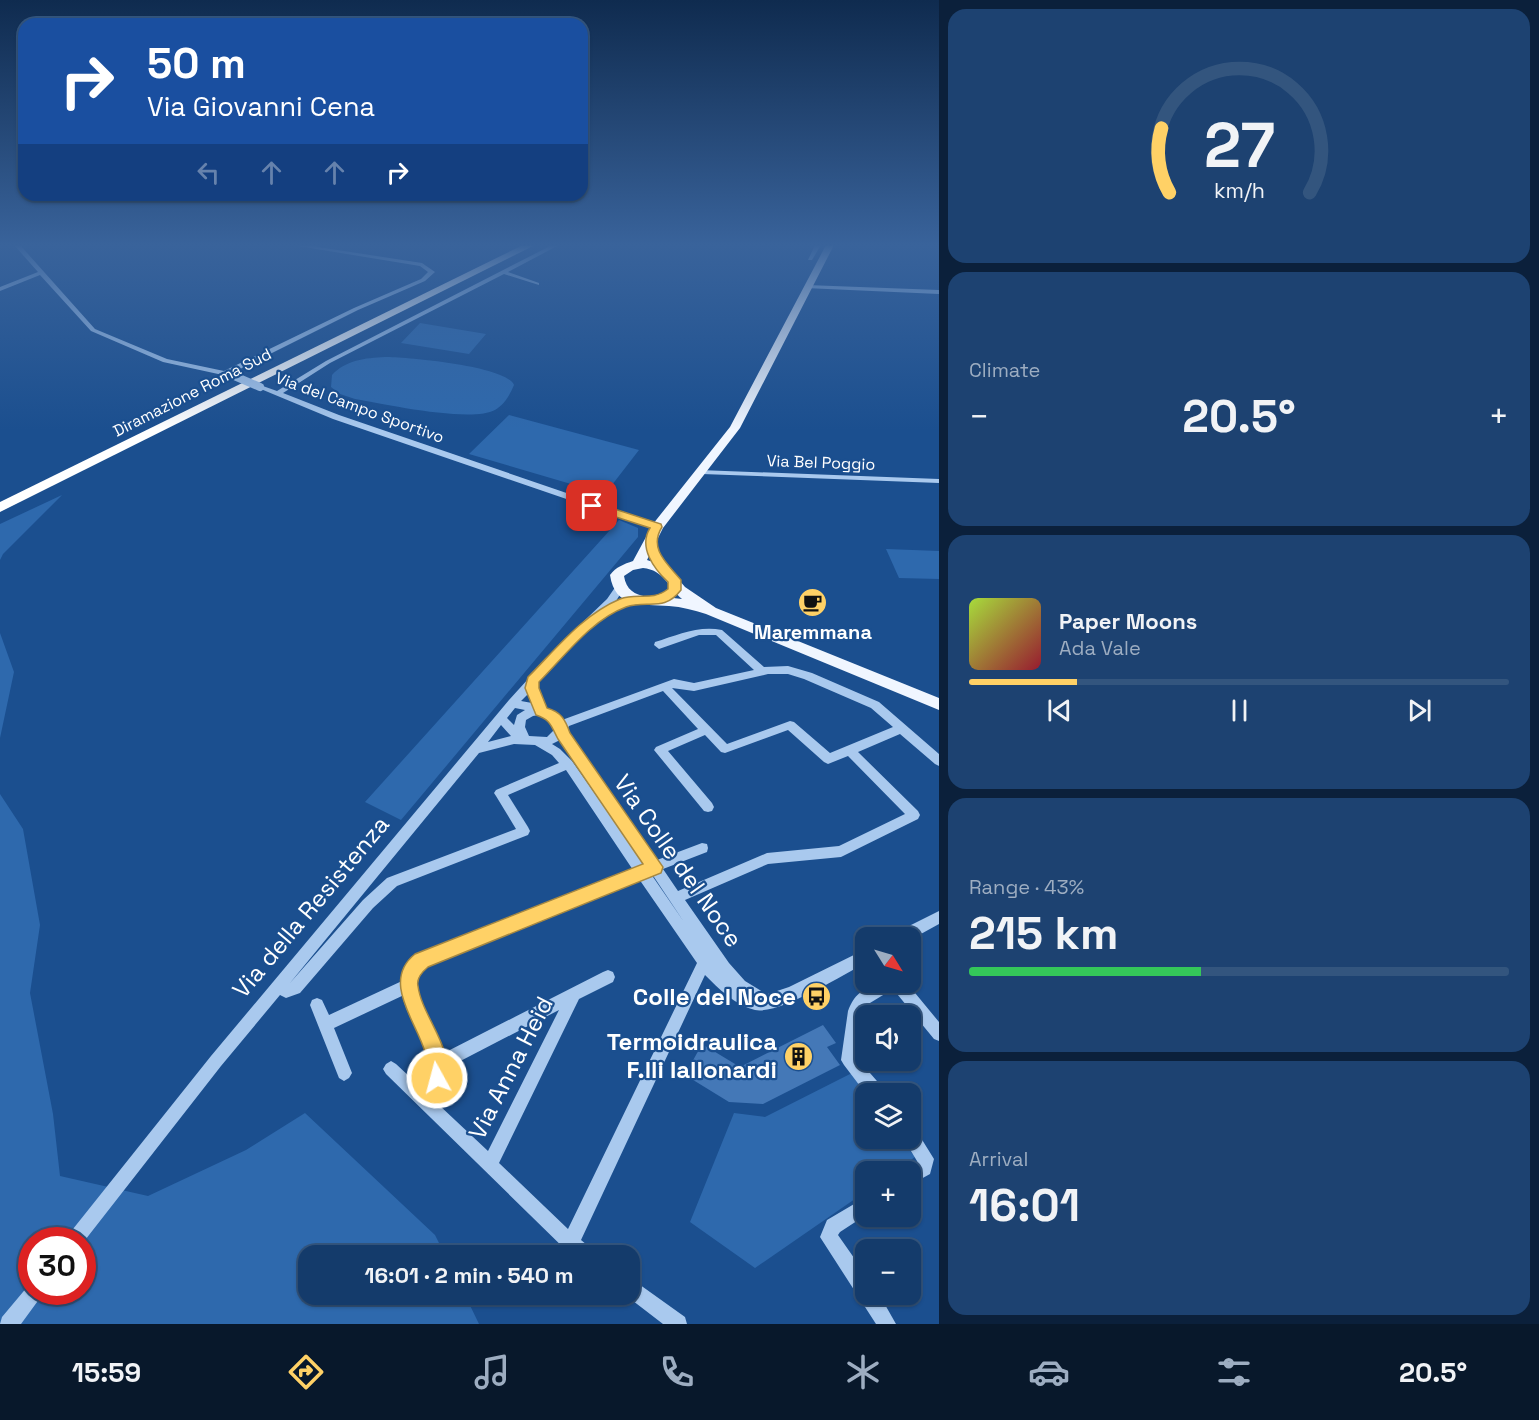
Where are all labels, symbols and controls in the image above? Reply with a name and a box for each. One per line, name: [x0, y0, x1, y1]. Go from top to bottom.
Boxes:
text: 50 m: [147, 37, 246, 90]
icon: right: [48, 42, 126, 120]
text: Via Giovanni Cena: [147, 89, 375, 124]
text: 27: [1203, 106, 1275, 185]
icon: left: [192, 156, 225, 189]
icon: ahead: [255, 156, 288, 189]
icon: ahead: [318, 156, 351, 189]
icon: right: [381, 156, 414, 189]
text: km/h: [1213, 177, 1265, 204]
street label: Diramazione Roma Sud: [110, 343, 275, 442]
text: Climate: [969, 357, 1040, 383]
street label: Via del Campo Sportivo: [273, 367, 447, 448]
text: 20.5°: [1182, 388, 1296, 445]
text: −: [969, 396, 989, 438]
text: +: [1489, 396, 1509, 438]
street label: Via Bel Poggio: [766, 450, 876, 475]
pin: [566, 480, 617, 531]
icon: arrive: [575, 489, 608, 522]
cafe icon: Maremmana: [797, 586, 829, 618]
text: Paper Moons: [1059, 607, 1197, 635]
place label: Maremmana: [754, 619, 872, 645]
text: Ada Vale: [1059, 635, 1141, 661]
icon: previous: [1043, 694, 1076, 727]
icon: pause: [1223, 694, 1256, 727]
icon: next: [1403, 694, 1436, 727]
street label: Via Colle del Noce: [607, 768, 750, 953]
street label: Via della Resistenza: [225, 809, 396, 1004]
text: Range · 43%: [969, 874, 1084, 900]
text: 215 km: [969, 905, 1118, 962]
north arrow: [855, 927, 921, 993]
map controls: [855, 927, 921, 1305]
place label: Colle del Noce: [633, 981, 796, 1012]
bus stop icon: Colle del Noce: [801, 981, 833, 1013]
street label: Via Anna Heid: [461, 991, 560, 1144]
button: sound: [855, 1005, 921, 1071]
place label: Termoidraulica F.lli Iallonardi: [607, 1026, 777, 1085]
building icon: Termoidraulica F.lli Iallonardi: [782, 1040, 814, 1072]
position arrow: [405, 1046, 469, 1110]
button: layers: [855, 1083, 921, 1149]
text: Arrival: [969, 1146, 1028, 1172]
button: +: [855, 1161, 921, 1227]
text: 16:01: [969, 1177, 1080, 1234]
speed limit sign: 30: [18, 1227, 96, 1305]
button: −: [855, 1239, 921, 1305]
text: 16:01 · 2 min · 540 m: [365, 1261, 573, 1289]
icon: directions: [285, 1351, 327, 1393]
icon: music: [471, 1351, 513, 1393]
icon: phone: [656, 1351, 698, 1393]
icon: climate: [842, 1351, 884, 1393]
icon: car: [1028, 1351, 1070, 1393]
icon: filters: [1213, 1351, 1255, 1393]
text: 15:59: [72, 1355, 141, 1390]
text: 20.5°: [1399, 1355, 1467, 1390]

